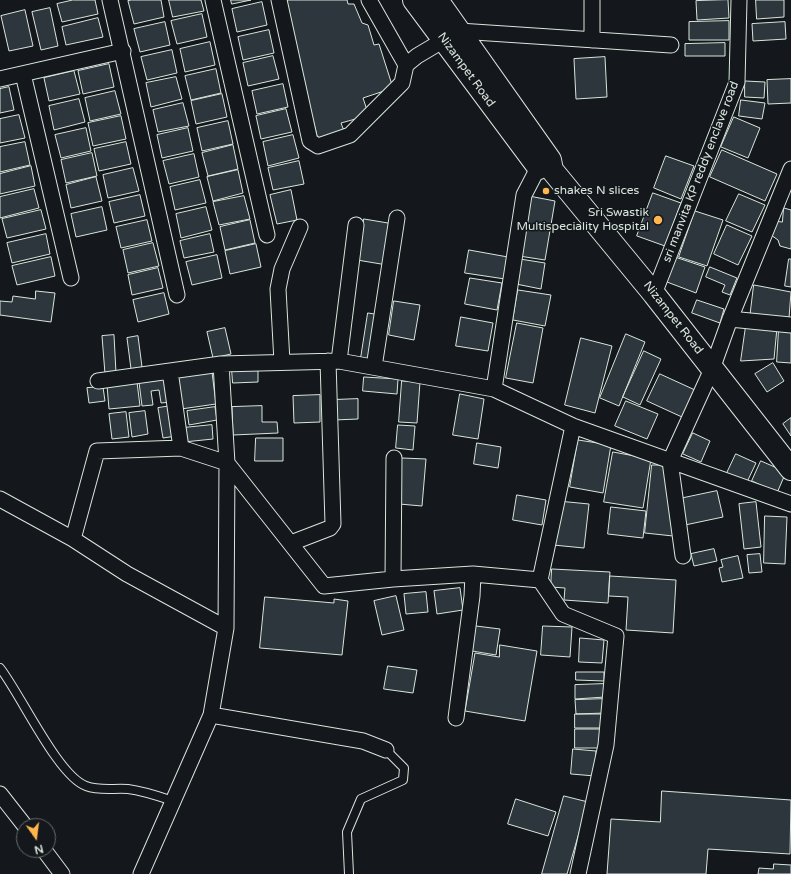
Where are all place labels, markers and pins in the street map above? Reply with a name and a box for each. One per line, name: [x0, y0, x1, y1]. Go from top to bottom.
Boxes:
place label: shakes N slices: [554, 184, 639, 198]
marker: shakes N slices: [541, 186, 551, 196]
place label: Sri Swastik Multispeciality Hospital: [517, 206, 649, 234]
marker: Sri Swastik Multispeciality Hospital: [652, 214, 664, 226]

